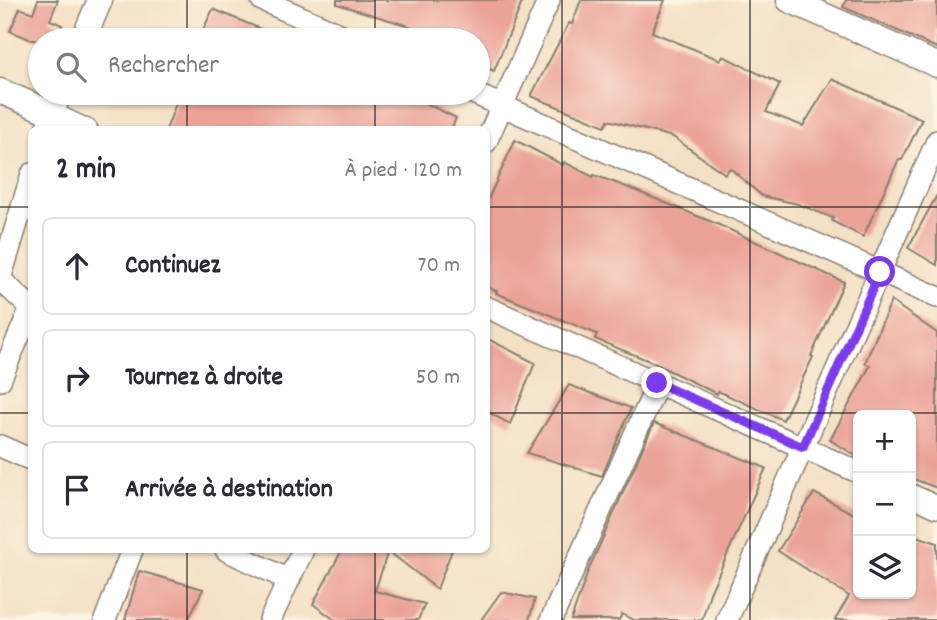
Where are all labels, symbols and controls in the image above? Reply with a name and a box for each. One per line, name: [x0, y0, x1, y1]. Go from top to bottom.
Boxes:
search box: [28, 28, 490, 105]
icon: search: [52, 48, 90, 86]
text: Rechercher: [108, 48, 219, 85]
text: 2 min: [56, 150, 116, 193]
text: À pied · 120 m: [345, 155, 462, 188]
icon: ahead: [58, 247, 96, 285]
text: Continuez: [125, 248, 220, 285]
text: 70 m: [418, 250, 460, 283]
route start: [864, 256, 895, 287]
icon: right: [58, 359, 96, 397]
text: Tournez à droite: [125, 360, 283, 397]
text: 50 m: [416, 362, 460, 395]
route end: [641, 367, 672, 398]
map controls: [853, 410, 916, 599]
button: +: [853, 410, 916, 473]
icon: arrive: [58, 471, 96, 509]
text: Arrivée à destination: [125, 472, 333, 509]
button: −: [853, 473, 916, 536]
button: layers: [853, 536, 916, 599]

